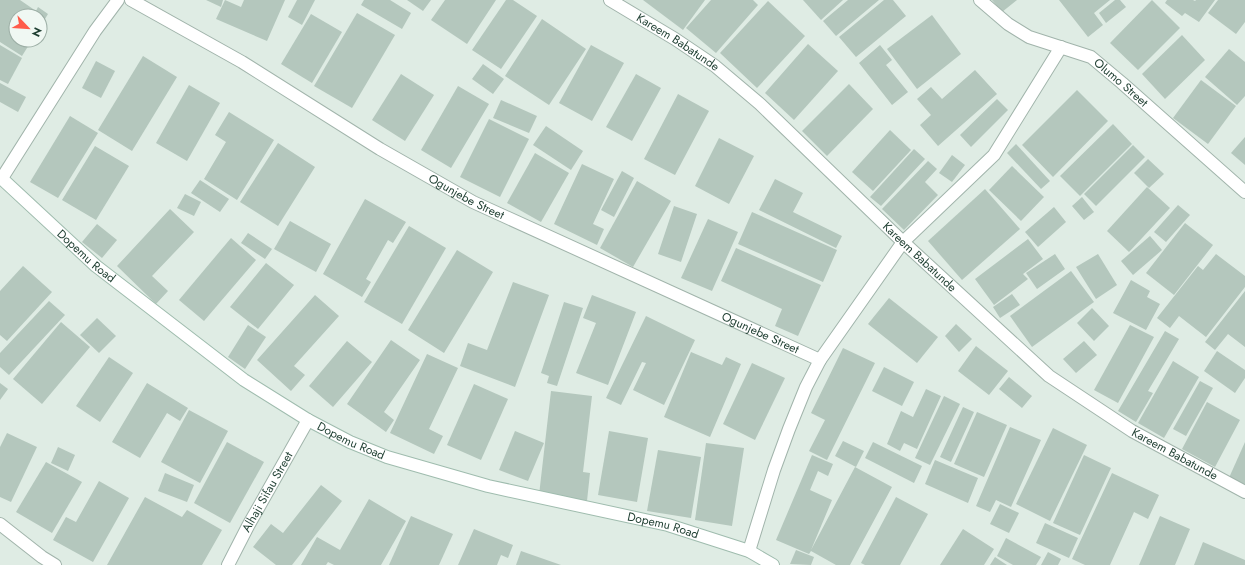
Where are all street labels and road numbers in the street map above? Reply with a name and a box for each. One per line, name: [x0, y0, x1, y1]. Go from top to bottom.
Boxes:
street label: Kareem Babatunde: [633, 9, 724, 75]
street label: Olumo Street: [1090, 54, 1152, 111]
street label: Ogunjebe Street: [425, 169, 507, 224]
street label: Kareem Babatunde: [878, 218, 961, 296]
street label: Dopemu Road: [53, 225, 119, 287]
street label: Ogunjebe Street: [719, 307, 802, 358]
street label: Dopemu Road: [314, 417, 388, 464]
street label: Kareem Babatunde: [1128, 423, 1221, 485]
street label: Alhaji Sifau Street: [237, 448, 297, 535]
street label: Dopemu Road: [626, 507, 701, 543]

